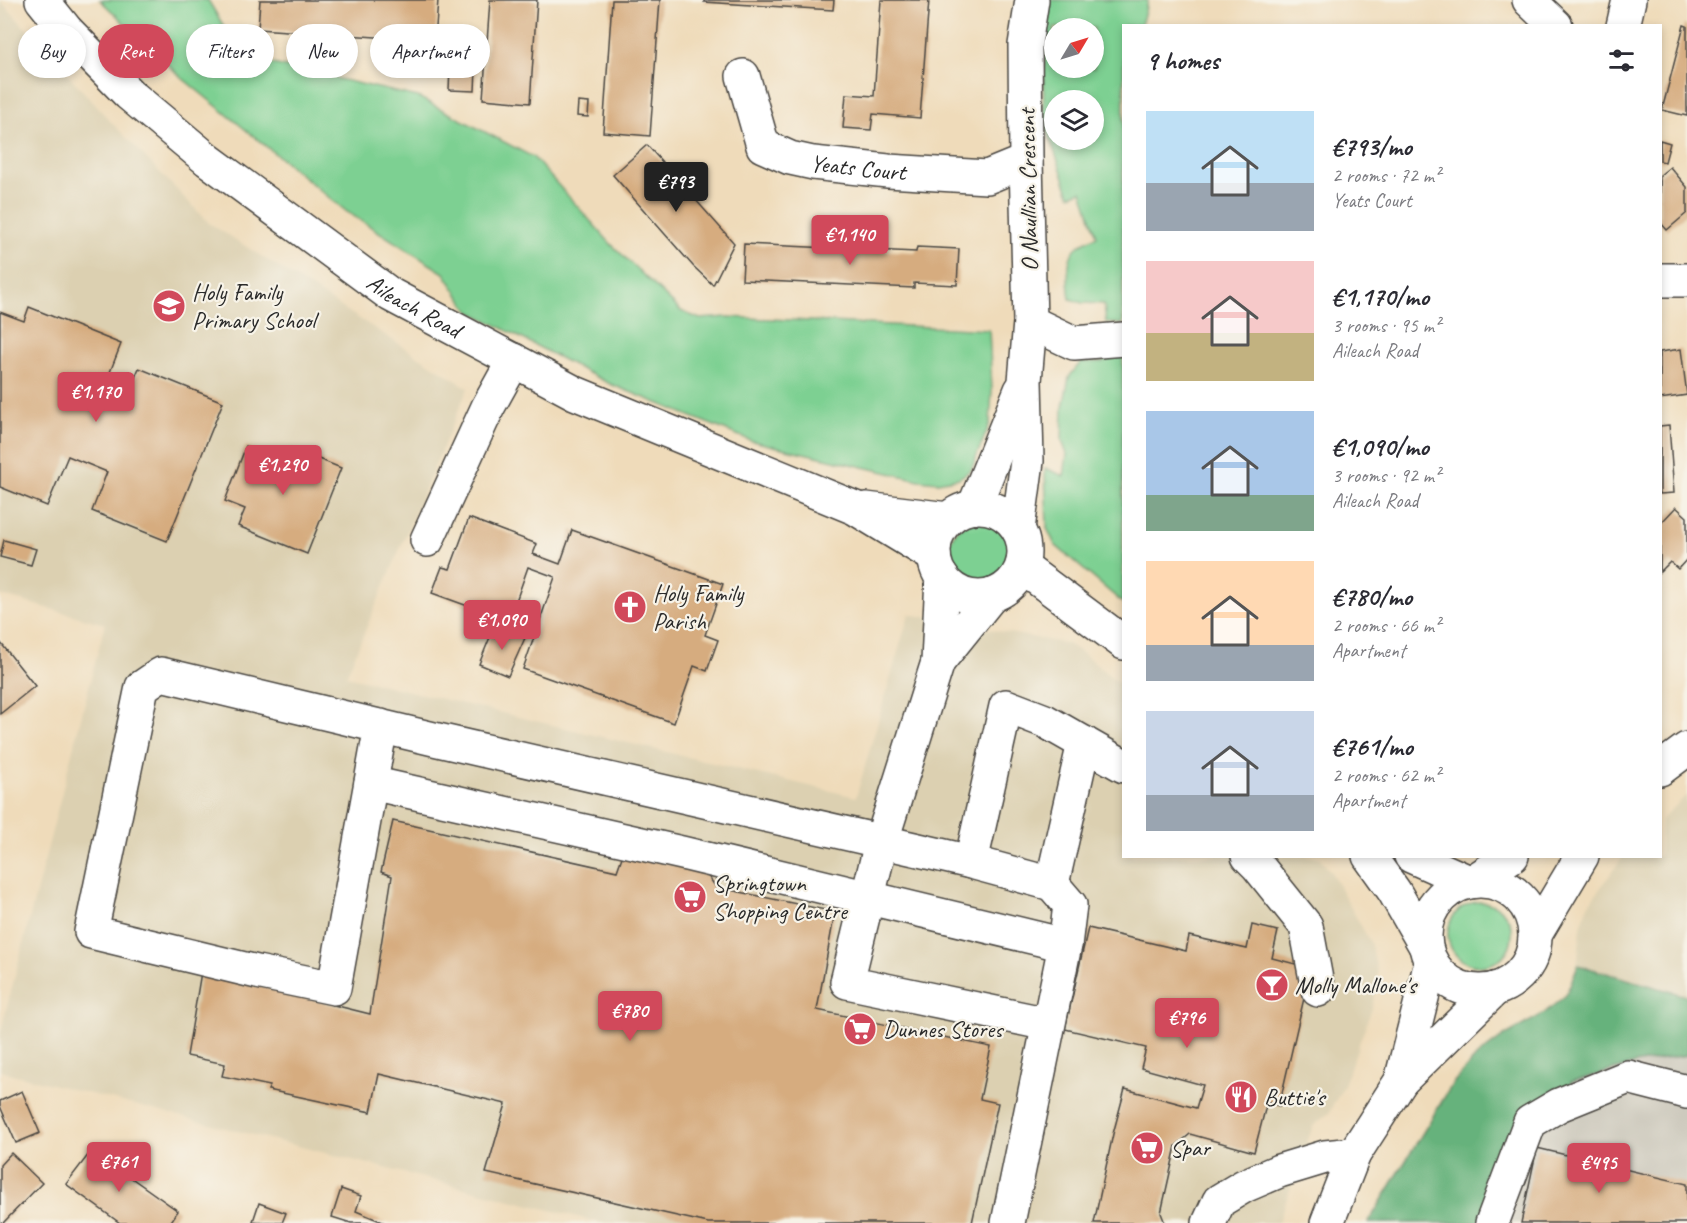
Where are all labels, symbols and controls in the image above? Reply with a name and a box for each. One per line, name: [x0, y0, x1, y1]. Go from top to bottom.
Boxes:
north arrow: [1044, 18, 1104, 78]
map controls: [1044, 18, 1104, 150]
chip: Buy: [18, 24, 86, 78]
chip: Rent: [98, 24, 174, 78]
chip: Filters: [186, 24, 274, 78]
chip: New: [286, 24, 358, 78]
chip: Apartment: [370, 24, 490, 78]
text: 9 homes: [1146, 44, 1219, 77]
icon: filters: [1605, 44, 1638, 77]
button: layers: [1044, 90, 1104, 150]
street label: O Naullian Crescent: [1012, 106, 1044, 272]
text: €793/mo: [1332, 130, 1412, 163]
icon: home: [1194, 135, 1266, 207]
street label: Yeats Court: [809, 148, 908, 187]
pin: €793: [640, 162, 712, 213]
text: 2 rooms · 72 m²: [1332, 163, 1440, 188]
text: €793: [658, 169, 694, 194]
text: Yeats Court: [1332, 188, 1412, 213]
pin: €1,140: [801, 215, 899, 266]
text: €1,140: [826, 222, 874, 247]
street label: Aileach Road: [361, 267, 469, 346]
place label: Holy Family Primary School: [192, 277, 319, 335]
text: €1,170/mo: [1332, 280, 1429, 313]
icon: home: [1194, 285, 1266, 357]
school or university icon: Holy Family Primary School: [151, 288, 187, 324]
text: 3 rooms · 95 m²: [1332, 313, 1440, 338]
text: Aileach Road: [1332, 338, 1418, 363]
pin: €1,170: [47, 372, 145, 423]
text: €1,170: [72, 379, 120, 404]
text: €1,090/mo: [1332, 430, 1429, 463]
icon: home: [1194, 435, 1266, 507]
pin: €1,290: [234, 445, 332, 496]
text: €1,290: [259, 452, 307, 477]
text: 3 rooms · 92 m²: [1332, 463, 1440, 488]
text: Aileach Road: [1332, 488, 1418, 513]
place label: Holy Family Parish: [653, 578, 745, 636]
text: €780/mo: [1332, 580, 1412, 613]
icon: home: [1194, 585, 1266, 657]
church icon: Holy Family Parish: [612, 589, 648, 625]
pin: €1,090: [453, 600, 551, 651]
text: €1,090: [478, 607, 526, 632]
text: 2 rooms · 66 m²: [1332, 613, 1440, 638]
text: Apartment: [1332, 638, 1405, 663]
text: €761/mo: [1332, 730, 1413, 763]
icon: home: [1194, 735, 1266, 807]
text: 2 rooms · 62 m²: [1332, 763, 1440, 788]
text: Apartment: [1332, 788, 1405, 813]
place label: Springtown Shopping Centre: [713, 868, 849, 926]
supermarket icon: Springtown Shopping Centre: [672, 879, 708, 915]
bar icon: Molly Mallone's: [1254, 967, 1290, 1003]
place label: Molly Mallone's: [1295, 970, 1419, 1000]
pin: €780: [594, 991, 666, 1042]
text: €780: [612, 998, 648, 1023]
pin: €796: [1151, 998, 1223, 1049]
text: €796: [1169, 1005, 1205, 1030]
supermarket icon: Dunnes Stores: [842, 1011, 878, 1047]
place label: Dunnes Stores: [883, 1014, 1004, 1044]
restaurant icon: Buttie's: [1223, 1079, 1259, 1115]
place label: Buttie's: [1264, 1082, 1327, 1112]
supermarket icon: Spar: [1129, 1130, 1165, 1166]
place label: Spar: [1170, 1133, 1212, 1163]
pin: €761: [83, 1142, 155, 1193]
pin: €495: [1563, 1143, 1635, 1194]
text: €761: [101, 1149, 137, 1174]
text: €495: [1581, 1150, 1617, 1175]

